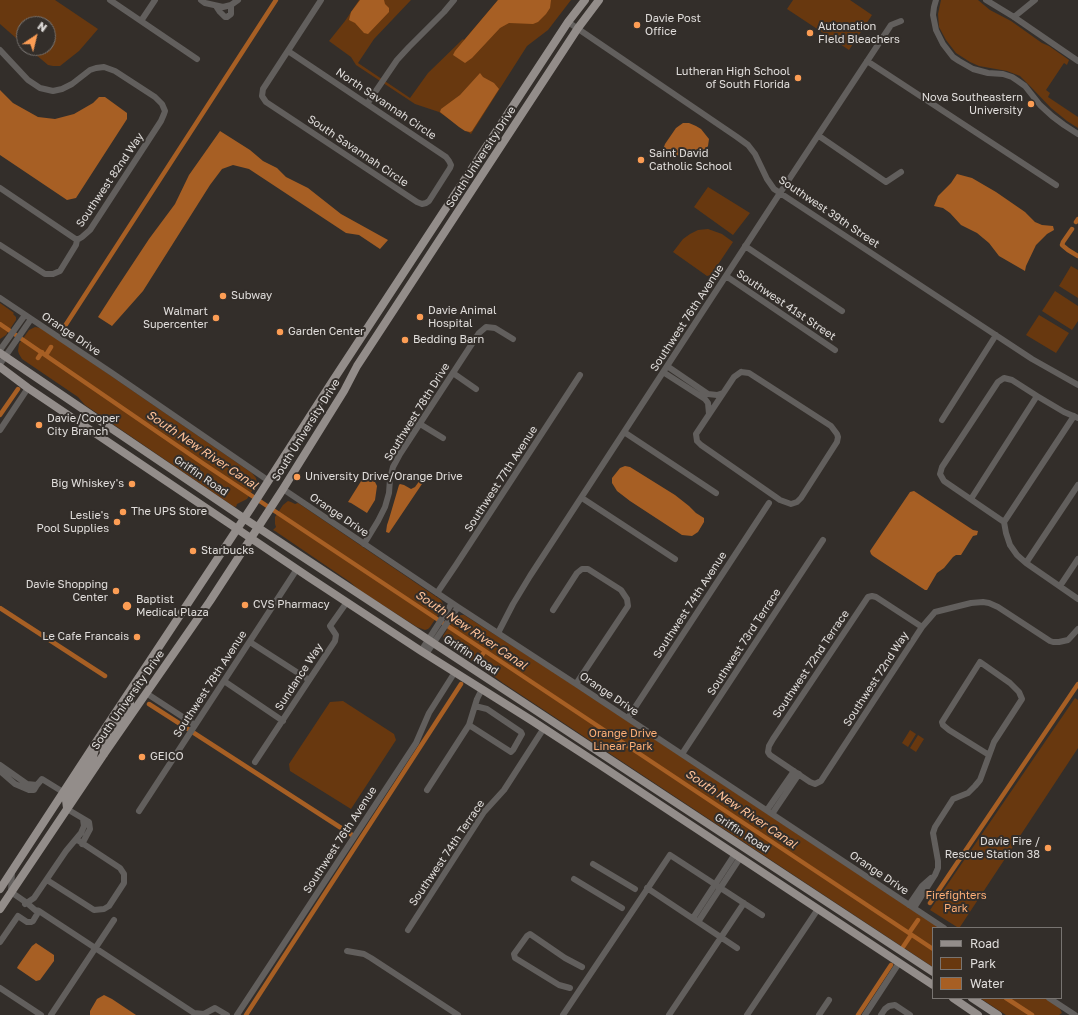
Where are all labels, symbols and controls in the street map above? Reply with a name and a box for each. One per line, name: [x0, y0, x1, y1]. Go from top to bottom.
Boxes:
place label: Davie Post Office: [645, 12, 701, 38]
north arrow: [16, 16, 56, 56]
text: N: [35, 19, 50, 34]
marker: Davie Post Office: [632, 20, 642, 30]
place label: Autonation FIeld Bleachers: [818, 20, 900, 46]
marker: Autonation FIeld Bleachers: [805, 28, 815, 38]
place label: Lutheran High School of South Florida: [676, 65, 790, 91]
street label: North Savannah Circle: [333, 66, 439, 142]
marker: Lutheran High School of South Florida: [793, 73, 803, 83]
place label: Nova Southeastern University: [922, 91, 1023, 117]
marker: Nova Southeastern University: [1026, 99, 1036, 109]
street label: South University Drive: [443, 104, 519, 210]
street label: South Savannah Circle: [305, 112, 411, 190]
street label: Southwest 82nd Way: [73, 130, 147, 230]
place label: Saint David Catholic School: [649, 147, 732, 173]
marker: Saint David Catholic School: [636, 155, 646, 165]
street label: Southwest 39th Street: [776, 173, 882, 251]
street label: Southwest 76th Avenue: [647, 262, 727, 374]
street label: Southwest 41st Street: [734, 267, 838, 343]
place label: Subway: [231, 289, 272, 303]
marker: Subway: [218, 291, 228, 301]
place label: Davie Animal Hospital: [428, 304, 496, 330]
place label: Walmart Supercenter: [143, 305, 208, 331]
street label: Orange Drive: [39, 309, 103, 359]
marker: Davie Animal Hospital: [415, 312, 425, 322]
marker: Walmart Supercenter: [211, 313, 221, 323]
place label: Garden Center: [288, 325, 364, 339]
marker: Garden Center: [275, 327, 285, 337]
place label: Bedding Barn: [413, 333, 484, 347]
marker: Bedding Barn: [400, 335, 410, 345]
street label: Southwest 78th Drive: [381, 360, 453, 464]
street label: South University Drive: [269, 376, 343, 484]
water label: South New River Canal: [143, 407, 261, 493]
place label: Davie/Cooper City Branch: [47, 412, 120, 438]
marker: Davie/Cooper City Branch: [34, 420, 44, 430]
street label: Southwest 77th Avenue: [462, 423, 540, 535]
street label: Griffin Road: [171, 453, 231, 499]
place label: University Drive/Orange Drive: [305, 470, 463, 484]
marker: University Drive/Orange Drive: [292, 472, 302, 482]
place label: Big Whiskey's: [51, 477, 124, 491]
marker: Big Whiskey's: [127, 479, 137, 489]
street label: Orange Drive: [307, 490, 371, 540]
place label: The UPS Store: [131, 505, 207, 519]
marker: The UPS Store: [118, 507, 128, 517]
place label: Leslie's Pool Supplies: [37, 509, 109, 535]
marker: Leslie's Pool Supplies: [112, 517, 122, 527]
place label: Starbucks: [201, 544, 254, 558]
marker: Starbucks: [188, 546, 198, 556]
street label: Southwest 74th Avenue: [650, 549, 730, 661]
place label: Davie Shopping Center: [26, 578, 108, 604]
marker: Davie Shopping Center: [111, 586, 121, 596]
street label: Southwest 73rd Terrace: [704, 586, 784, 698]
water label: South New River Canal: [412, 587, 530, 673]
place label: Baptist Medical Plaza: [136, 593, 209, 619]
place label: CVS Pharmacy: [253, 598, 330, 612]
marker: Baptist Medical Plaza: [121, 600, 133, 612]
marker: CVS Pharmacy: [240, 600, 250, 610]
street label: Southwest 72nd Terrace: [770, 608, 852, 720]
street label: Southwest 78th Avenue: [170, 628, 250, 740]
street label: Southwest 72nd Way: [840, 629, 912, 729]
place label: Le Cafe Francais: [42, 630, 129, 644]
marker: Le Cafe Francais: [132, 632, 142, 642]
street label: Griffin Road: [441, 632, 501, 678]
street label: Sundance Way: [272, 641, 326, 713]
street label: South University Drive: [89, 648, 167, 752]
street label: Orange Drive: [577, 669, 641, 719]
park label: Orange Drive Linear Park: [589, 727, 657, 753]
place label: GEICO: [150, 750, 184, 764]
marker: GEICO: [137, 752, 147, 762]
water label: South New River Canal: [682, 766, 800, 852]
street label: Southwest 76th Avenue: [300, 784, 380, 896]
street label: Southwest 74th Terrace: [407, 797, 487, 909]
street label: Griffin Road: [712, 810, 772, 856]
place label: Davie Fire / Rescue Station 38: [945, 835, 1040, 861]
marker: Davie Fire / Rescue Station 38: [1043, 843, 1053, 853]
street label: Orange Drive: [847, 848, 911, 898]
park label: Firefighters Park: [925, 889, 987, 915]
legend: [932, 927, 1062, 999]
text: Road: [970, 936, 999, 951]
text: Park: [970, 956, 996, 971]
text: Water: [970, 976, 1004, 991]

